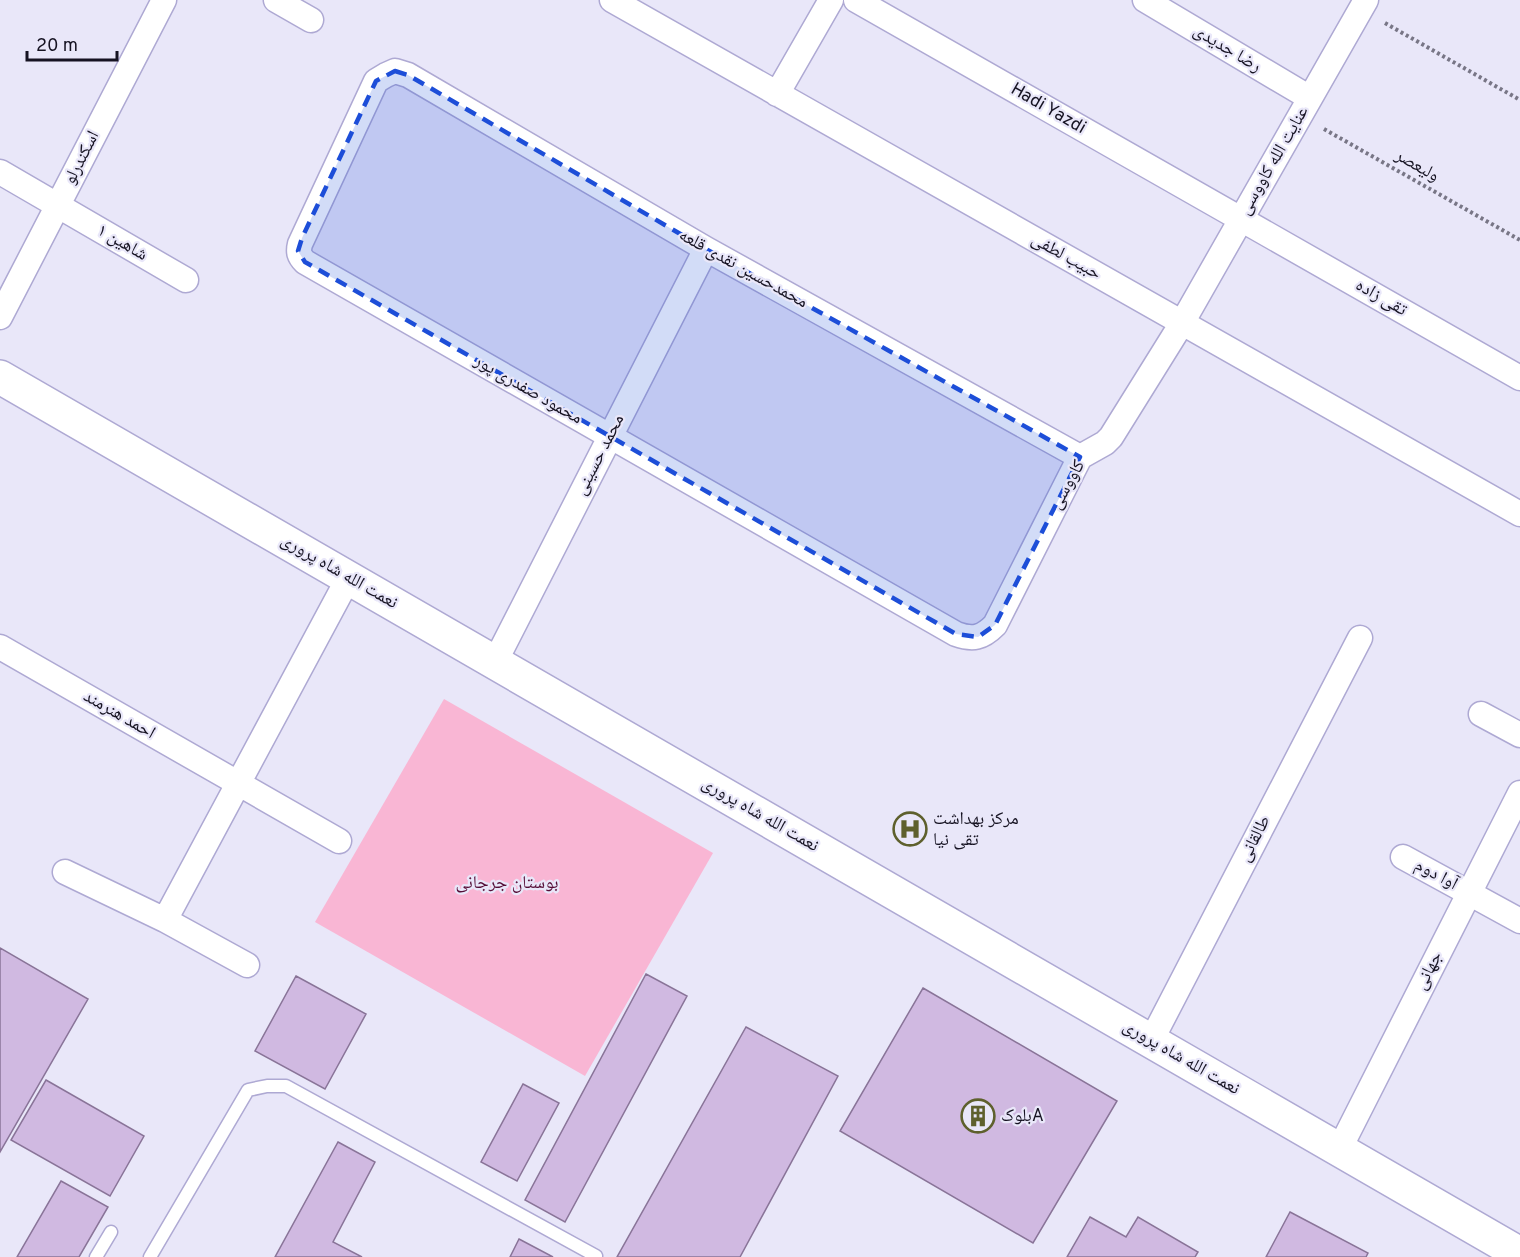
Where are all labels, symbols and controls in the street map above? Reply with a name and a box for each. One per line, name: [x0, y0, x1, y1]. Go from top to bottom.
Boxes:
street label: رضا جدیدی: [1189, 20, 1265, 78]
scale bar: [27, 24, 117, 62]
text: 20 m: [36, 35, 78, 58]
street label: Hadi Yazdi: [1006, 78, 1090, 140]
street label: عنایت‌ الله کاووسی: [1234, 102, 1314, 220]
street label: اسکندرلو: [59, 127, 105, 189]
street label: ولیعصر: [1390, 144, 1443, 188]
street label: شاهین ۱: [92, 219, 152, 267]
street label: محمدحسین نقدی قلعه: [674, 224, 812, 314]
street label: حبیب لطفی: [1027, 228, 1105, 286]
street label: تقی زاده: [1351, 274, 1411, 322]
street label: محمود صفدری پور: [469, 349, 586, 430]
street label: محمد حسینی: [570, 411, 630, 499]
street label: کاووسی: [1045, 456, 1091, 514]
street label: نعمت الله شاه پروری: [276, 529, 402, 615]
street label: احمد هنرمند: [79, 685, 159, 745]
street label: نعمت الله شاه پروری: [697, 772, 823, 858]
place label: مرکز بهداشت تقی نیا: [933, 808, 1019, 852]
hospital icon: مرکز بهداشت تقی نیا: [892, 811, 928, 847]
street label: طالقانی: [1234, 812, 1276, 866]
street label: آوا دوم: [1410, 854, 1462, 896]
park label: بوستان جرجانی: [455, 872, 559, 895]
street label: جهانی: [1410, 948, 1448, 994]
street label: نعمت الله شاه پروری: [1118, 1015, 1244, 1101]
building icon: بلوکA: [960, 1098, 996, 1134]
place label: بلوکA: [1001, 1105, 1044, 1128]

